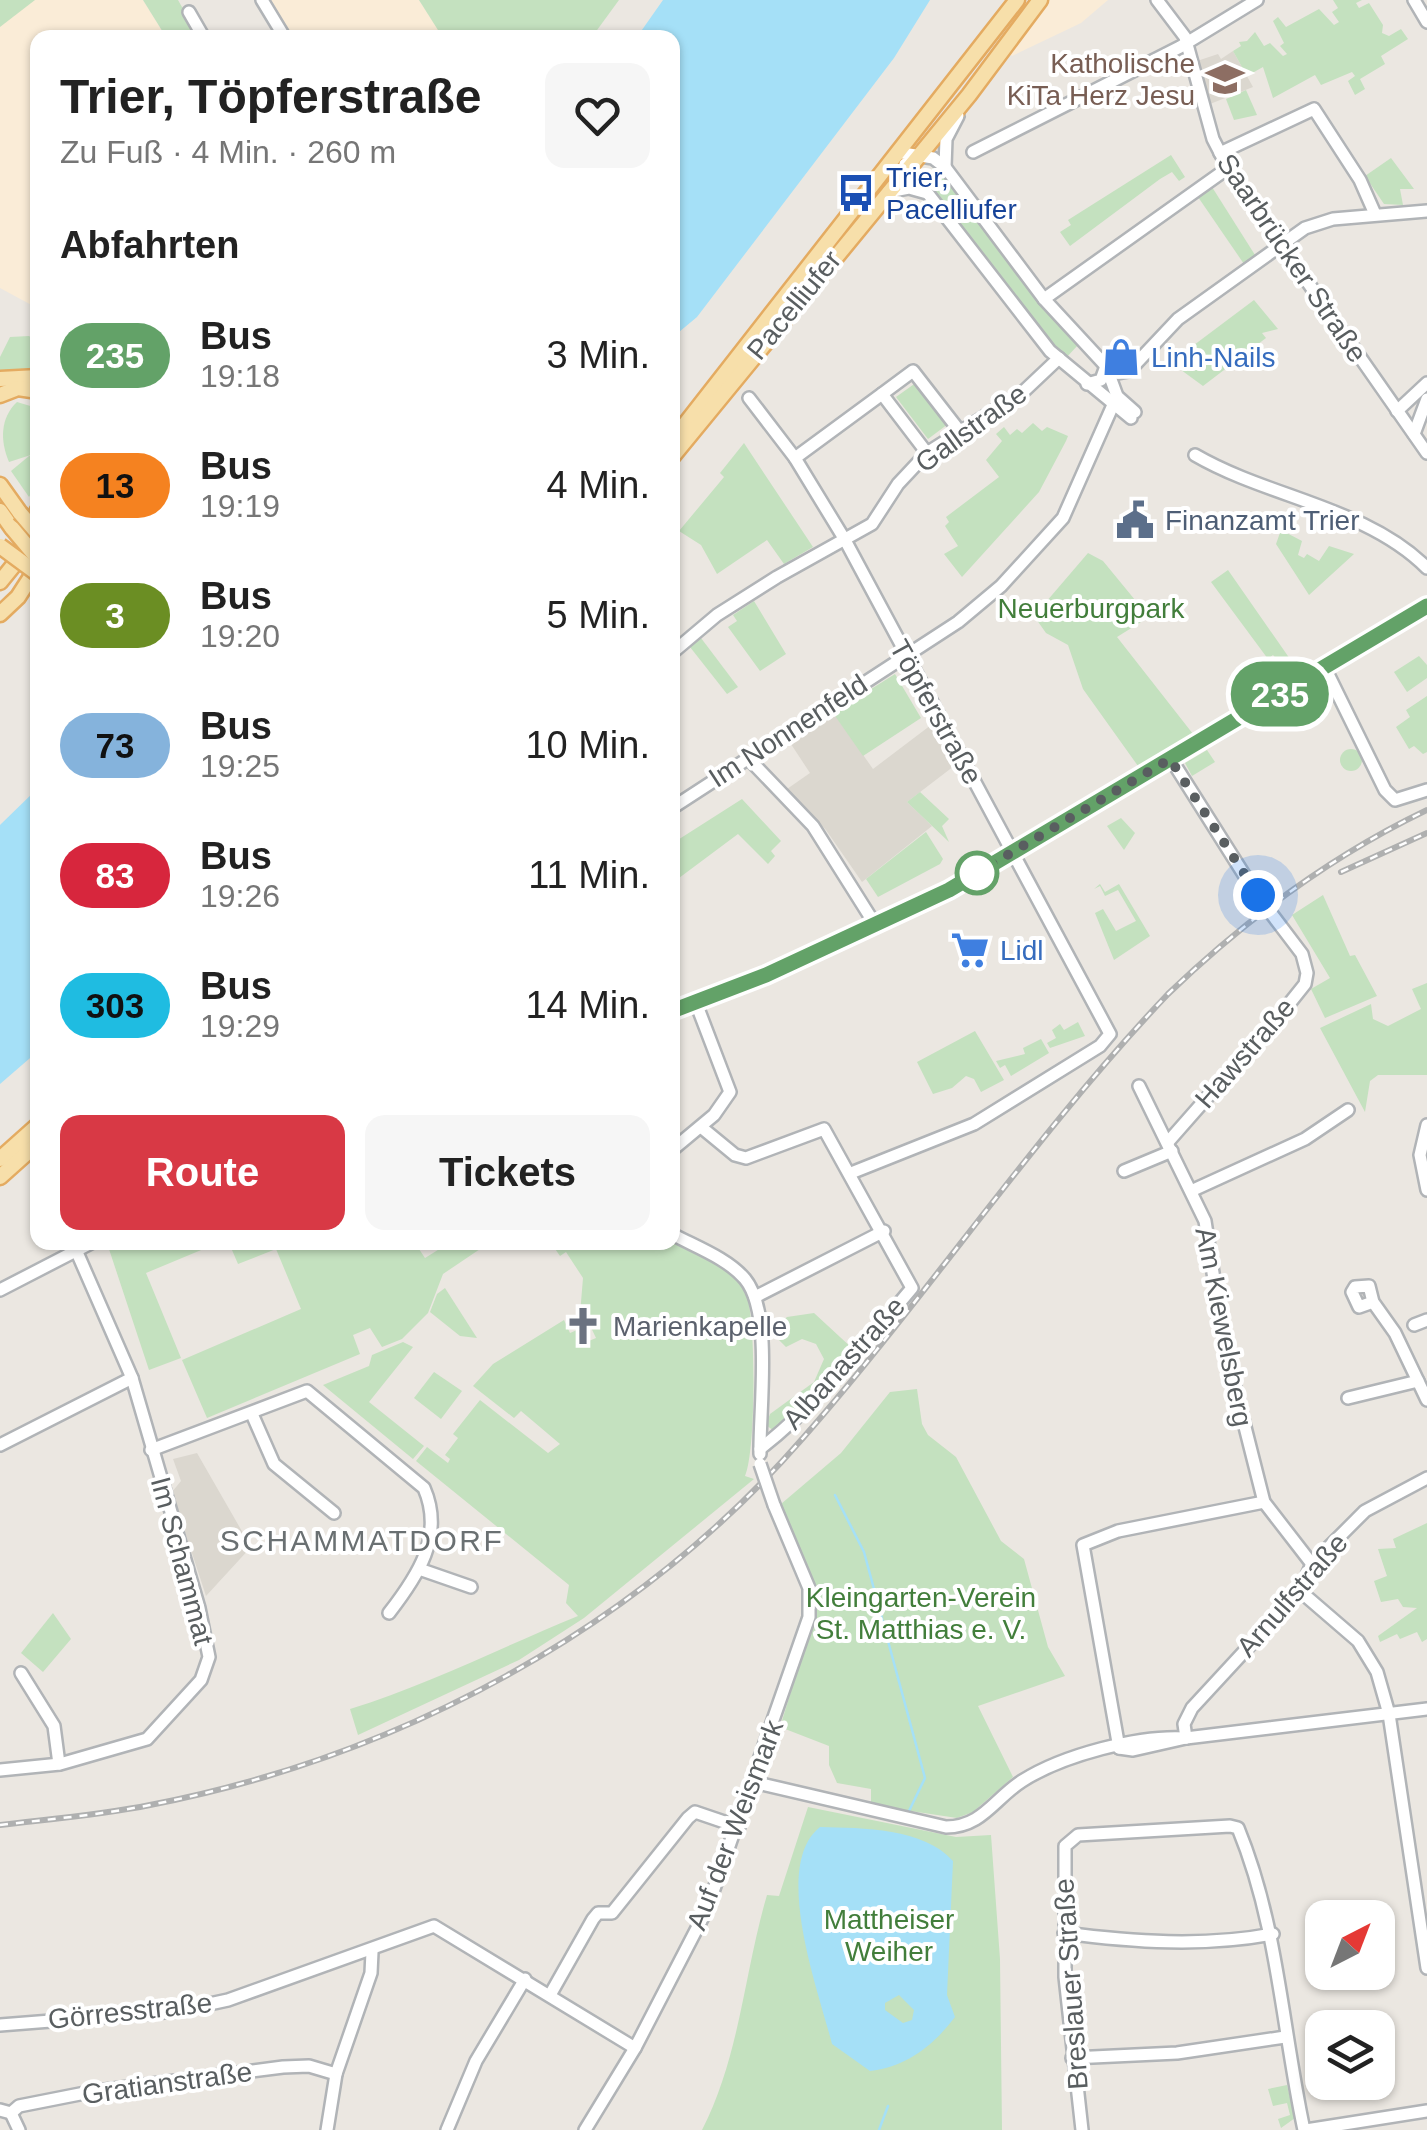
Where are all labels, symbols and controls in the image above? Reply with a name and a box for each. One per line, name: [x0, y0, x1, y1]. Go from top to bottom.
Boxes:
place label: Katholische KiTa Herz Jesu: [1007, 48, 1195, 111]
school or university icon: Katholische KiTa Herz Jesu: [1204, 58, 1246, 100]
button: heart: [545, 63, 650, 168]
text: Trier, Töpferstraße: [60, 70, 481, 123]
text: Zu Fuß · 4 Min. · 260 m: [60, 134, 396, 170]
street label: Saarbrücker Straße: [1211, 148, 1373, 368]
place label: Trier, Pacelliufer: [886, 162, 1017, 225]
bus stop icon: Trier, Pacelliufer: [835, 172, 877, 214]
text: Abfahrten: [60, 224, 239, 266]
street label: Pacelliufer: [741, 244, 847, 366]
text: Bus: [200, 315, 272, 357]
text: 3 Min.: [547, 334, 650, 376]
text: 235: [86, 336, 144, 375]
shop icon: Linh-Nails: [1100, 336, 1142, 378]
place label: Linh-Nails: [1151, 342, 1276, 373]
text: 19:18: [200, 358, 280, 394]
street label: Gallstraße: [910, 378, 1032, 478]
text: Bus: [200, 445, 272, 487]
text: 4 Min.: [547, 464, 650, 506]
text: 13: [96, 466, 134, 505]
text: 19:19: [200, 488, 280, 524]
public building icon: Finanzamt Trier: [1114, 499, 1156, 541]
place label: Finanzamt Trier: [1165, 505, 1360, 536]
text: Bus: [200, 575, 272, 617]
park label: Neuerburgpark: [998, 593, 1185, 624]
text: 5 Min.: [547, 594, 650, 636]
text: 3: [105, 596, 125, 635]
text: 19:20: [200, 618, 280, 654]
street label: Töpferstraße: [884, 634, 988, 790]
line badge: 235: [1222, 662, 1338, 726]
street label: Im Nonnenfeld: [703, 668, 873, 794]
text: 235: [1251, 675, 1309, 714]
text: Bus: [200, 705, 272, 747]
text: 10 Min.: [525, 724, 650, 766]
text: 73: [96, 726, 134, 765]
text: 19:25: [200, 748, 280, 784]
text: Bus: [200, 835, 272, 877]
unlabelled marker: [956, 852, 998, 894]
text: 11 Min.: [528, 854, 650, 896]
text: 83: [96, 856, 134, 895]
your location: [1233, 870, 1283, 920]
text: 19:26: [200, 878, 280, 914]
supermarket icon: Lidl: [949, 929, 991, 971]
place label: Lidl: [1000, 935, 1044, 966]
text: Bus: [200, 965, 272, 1007]
text: 14 Min.: [525, 984, 650, 1026]
text: 303: [86, 986, 144, 1025]
street label: Hawstraße: [1189, 992, 1301, 1114]
text: 19:29: [200, 1008, 280, 1044]
button: Route: [60, 1115, 345, 1230]
button: Tickets: [365, 1115, 650, 1230]
street label: Am Kiewelsberg: [1189, 1225, 1259, 1429]
street label: Albanastraße: [777, 1291, 911, 1435]
church icon: Marienkapelle: [562, 1305, 604, 1347]
place label: Marienkapelle: [613, 1311, 787, 1342]
street label: Im Schammat: [145, 1474, 219, 1649]
district label: SCHAMMATDORF: [220, 1524, 504, 1557]
street label: Arnulfstraße: [1230, 1527, 1354, 1663]
park label: Kleingarten-Verein St. Matthias e. V.: [806, 1582, 1036, 1645]
street label: Auf der Weismark: [681, 1715, 790, 1934]
street label: Breslauer Straße: [1048, 1877, 1094, 2091]
north arrow: [1305, 1900, 1395, 1990]
map controls: [1305, 1900, 1395, 2100]
park label: Mattheiser Weiher: [824, 1904, 954, 1967]
street label: Görresstraße: [46, 1987, 214, 2035]
button: layers: [1305, 2010, 1395, 2100]
street label: Gratianstraße: [80, 2056, 254, 2110]

